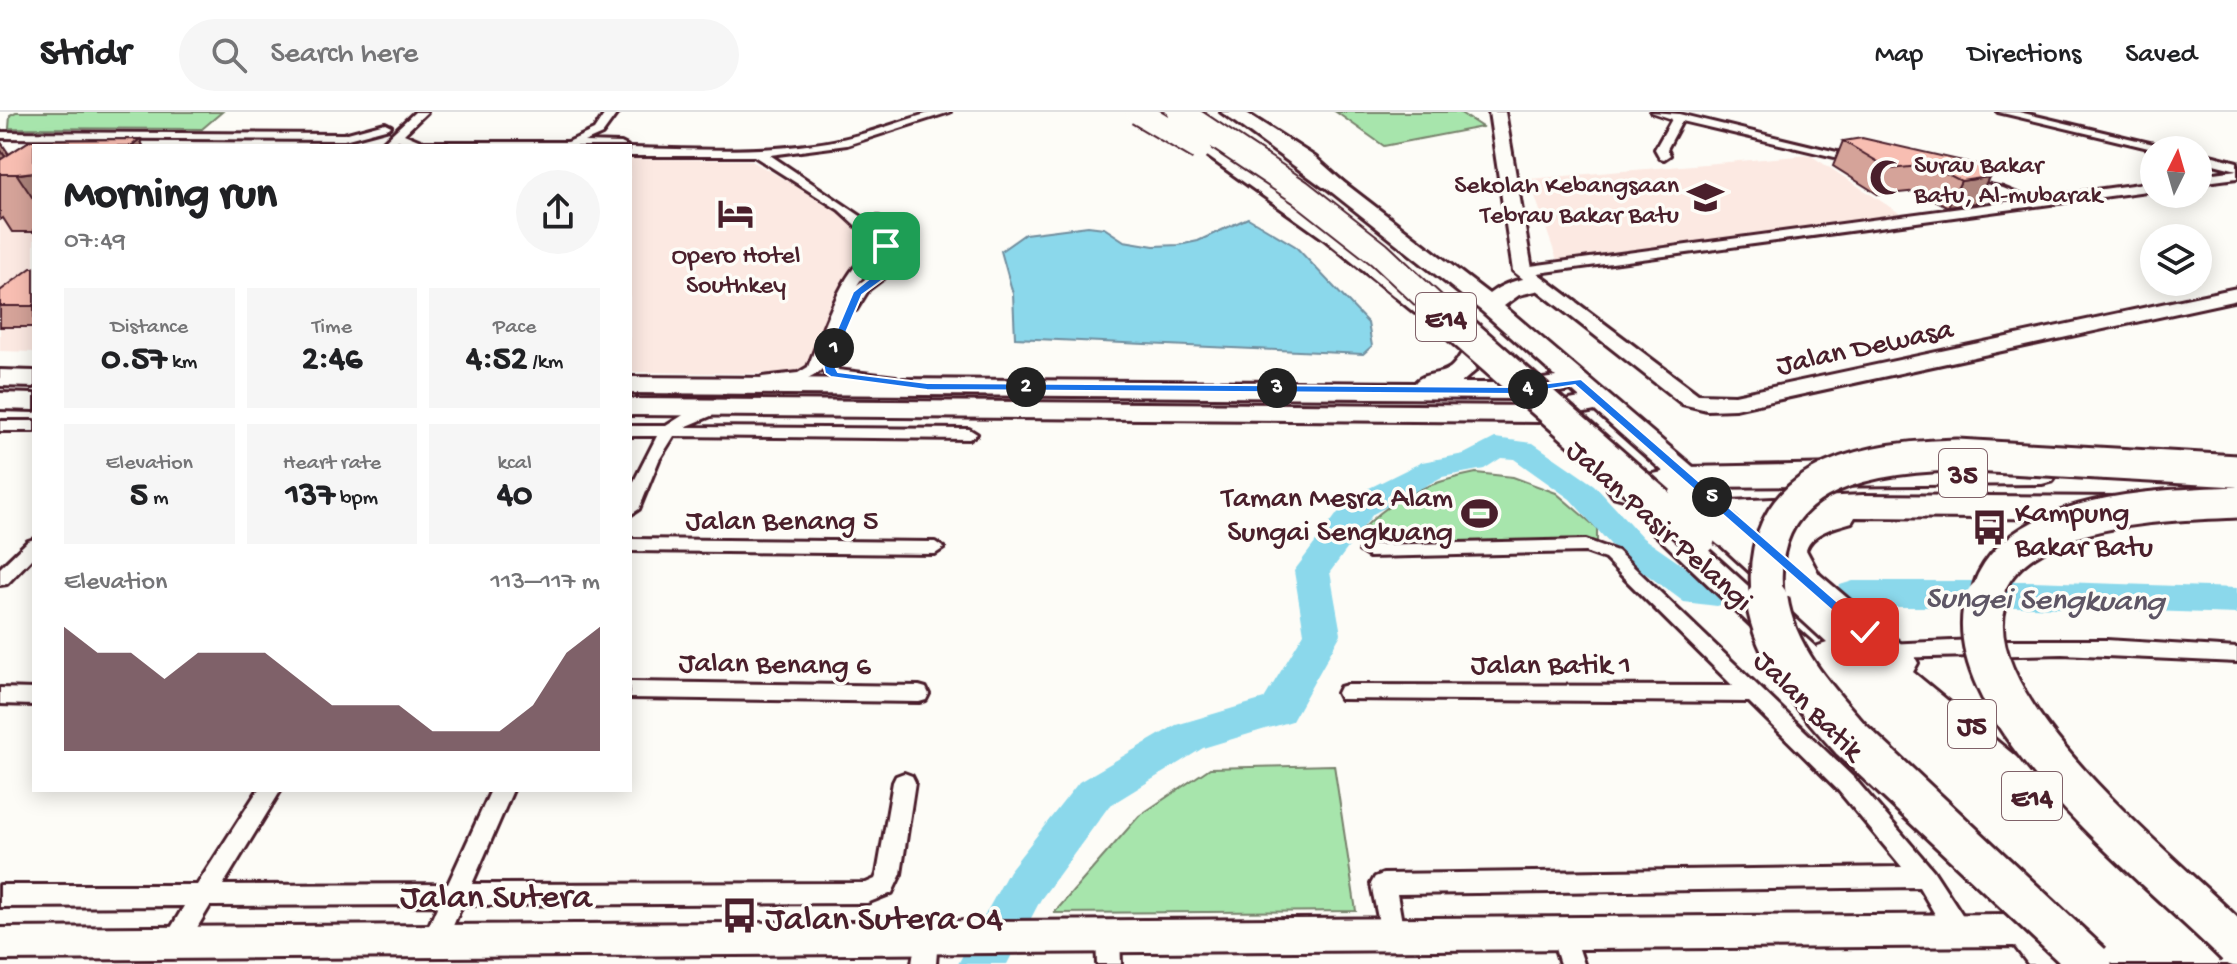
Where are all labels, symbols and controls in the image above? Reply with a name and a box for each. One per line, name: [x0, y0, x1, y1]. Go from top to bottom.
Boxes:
search box: [179, 19, 739, 91]
text: Stridr: [40, 33, 131, 77]
icon: search: [207, 33, 251, 77]
text: Search here: [271, 38, 418, 73]
text: Map: [1875, 39, 1923, 72]
text: Directions: [1967, 39, 2081, 72]
text: Saved: [2125, 39, 2197, 72]
north arrow: [2140, 136, 2212, 208]
map controls: [2140, 136, 2212, 296]
place label: Surau Bakar Batu, Al-mubarak: [1913, 152, 2105, 213]
mosque icon: Surau Bakar Batu, Al-mubarak: [1869, 159, 1907, 197]
button: share: [516, 170, 600, 254]
text: Morning run: [64, 171, 277, 223]
place label: Sekolah Kebangsaan Tebrau Bakar Batu: [1454, 172, 1680, 233]
school or university icon: Sekolah Kebangsaan Tebrau Bakar Batu: [1686, 179, 1724, 217]
hotel icon: Opero Hotel Southkey: [717, 195, 755, 233]
pin: [852, 212, 920, 280]
icon: arrive: [864, 224, 908, 268]
button: layers: [2140, 224, 2212, 296]
text: 07:49: [64, 227, 126, 258]
place label: Opero Hotel Southkey: [672, 242, 800, 303]
road number: E14: [1416, 293, 1476, 341]
street label: Jalan Dewasa: [1773, 313, 1958, 385]
text: Distance: [110, 315, 188, 341]
text: Time: [312, 315, 352, 341]
text: Pace: [493, 315, 536, 341]
pin: 1: [814, 328, 854, 368]
text: 1: [830, 335, 838, 361]
text: 0.57: [101, 341, 167, 381]
text: 2:46: [302, 341, 362, 381]
text: 4:52: [466, 341, 527, 381]
text: km: [167, 350, 197, 376]
text: /km: [527, 350, 563, 376]
pin: 2: [1006, 367, 1046, 407]
pin: 3: [1257, 368, 1297, 408]
pin: 4: [1508, 369, 1548, 409]
text: 2: [1021, 374, 1031, 400]
text: 3: [1271, 375, 1283, 401]
text: 4: [1523, 376, 1533, 402]
street label: Jalan Pasir Pelangi: [1558, 434, 1758, 620]
road number: 35: [1939, 449, 1987, 497]
text: Elevation: [106, 451, 193, 477]
text: Heart rate: [283, 451, 381, 477]
text: kcal: [497, 451, 532, 477]
text: 5: [130, 477, 148, 517]
text: 137: [286, 477, 335, 517]
text: 40: [497, 477, 532, 517]
pin: 5: [1692, 477, 1732, 517]
place label: Taman Mesra Alam Sungai Sengkuang: [1220, 483, 1453, 552]
text: 5: [1706, 484, 1718, 510]
text: m: [148, 486, 169, 512]
text: bpm: [335, 486, 378, 512]
sports icon: Taman Mesra Alam Sungai Sengkuang: [1460, 494, 1498, 532]
place label: Kampung Bakar Batu: [2014, 498, 2153, 567]
street label: Jalan Benang 5: [685, 506, 879, 541]
bus stop icon: Kampung Bakar Batu: [1970, 509, 2008, 547]
text: Elevation: [64, 568, 167, 599]
text: 113–117 m: [490, 568, 600, 599]
water label: Sungei Sengkuang: [1925, 581, 2167, 623]
pin: [1831, 598, 1899, 666]
icon: check: [1843, 610, 1887, 654]
street label: Jalan Batik: [1744, 645, 1871, 771]
street label: Jalan Benang 6: [678, 647, 872, 686]
street label: Jalan Batik 1: [1471, 650, 1631, 685]
road number: J5: [1948, 700, 1996, 748]
road number: E14: [2002, 772, 2062, 820]
street label: Jalan Sutera: [400, 878, 593, 921]
bus stop icon: Jalan Sutera 04: [720, 896, 758, 934]
place label: Jalan Sutera 04: [765, 900, 1003, 943]

